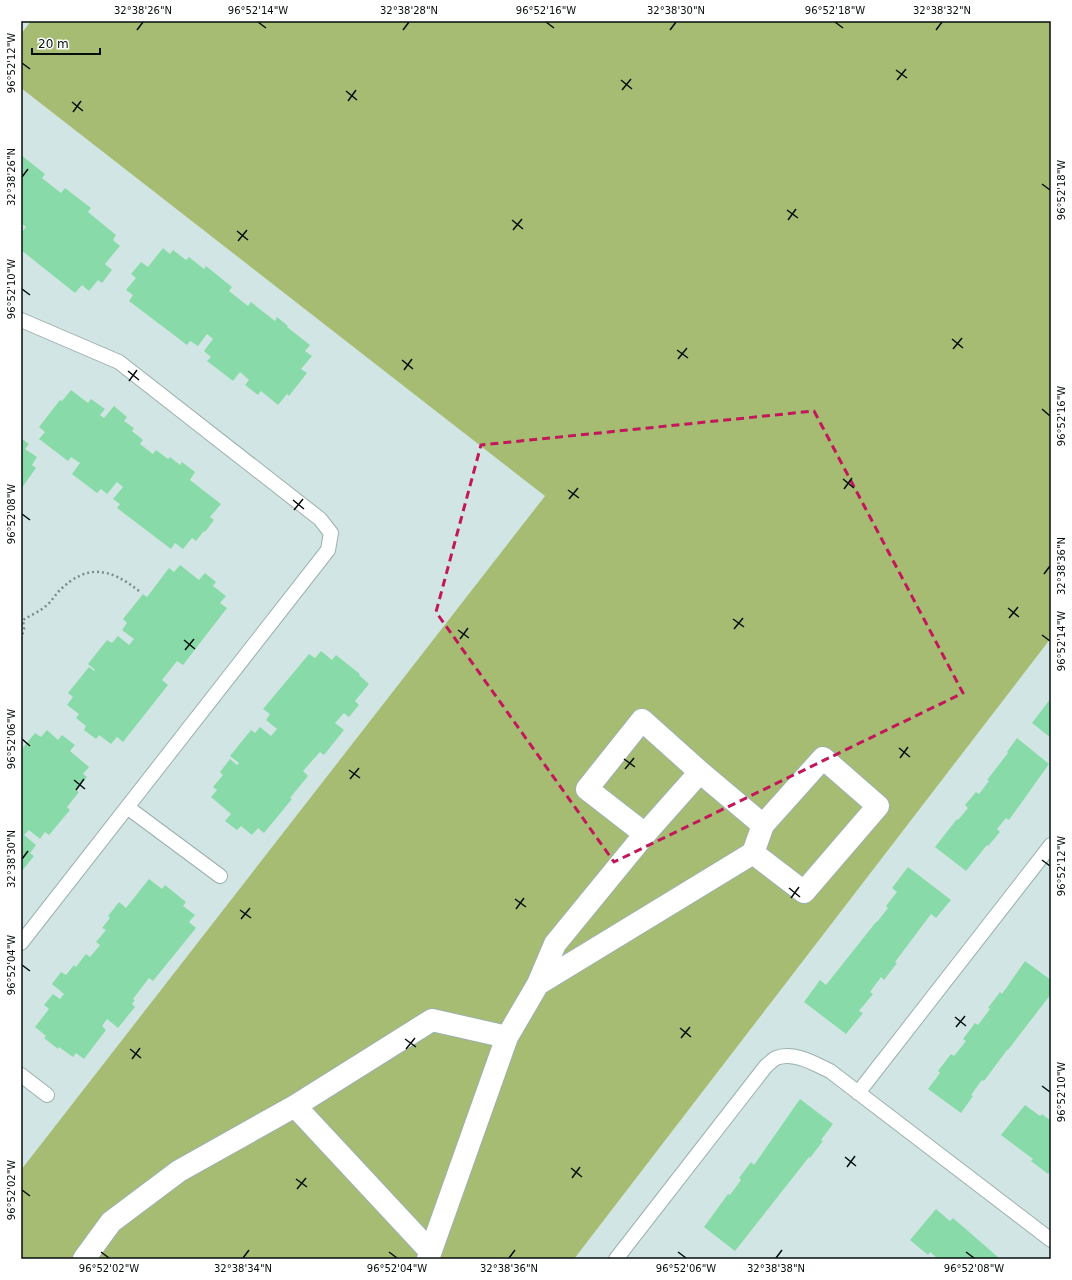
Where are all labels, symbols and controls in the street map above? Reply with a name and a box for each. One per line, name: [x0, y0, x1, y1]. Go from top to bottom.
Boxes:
text: 32°38'26"N: [114, 5, 172, 16]
text: 96°52'14"W: [228, 5, 288, 16]
text: 32°38'28"N: [380, 5, 438, 16]
text: 96°52'16"W: [516, 5, 576, 16]
text: 32°38'30"N: [647, 5, 705, 16]
text: 96°52'18"W: [805, 5, 865, 16]
text: 32°38'32"N: [913, 5, 971, 16]
scale bar: [32, 30, 100, 56]
text: 96°52'12"W: [6, 33, 17, 93]
text: 20 m: [38, 37, 69, 51]
text: 32°38'26"N: [6, 148, 17, 206]
text: 96°52'18"W: [1056, 160, 1067, 220]
text: 96°52'10"W: [6, 259, 17, 319]
text: 96°52'16"W: [1056, 386, 1067, 446]
text: 96°52'08"W: [6, 484, 17, 544]
text: 32°38'36"N: [1056, 537, 1067, 595]
text: 96°52'14"W: [1056, 611, 1067, 671]
text: 96°52'06"W: [6, 709, 17, 769]
text: 32°38'30"N: [6, 830, 17, 888]
text: 96°52'12"W: [1056, 836, 1067, 896]
text: 96°52'04"W: [6, 935, 17, 995]
text: 96°52'10"W: [1056, 1062, 1067, 1122]
text: 96°52'02"W: [6, 1160, 17, 1220]
text: 96°52'02"W: [79, 1263, 139, 1274]
text: 32°38'34"N: [214, 1263, 272, 1274]
text: 96°52'04"W: [367, 1263, 427, 1274]
text: 32°38'36"N: [480, 1263, 538, 1274]
text: 96°52'06"W: [656, 1263, 716, 1274]
text: 32°38'38"N: [747, 1263, 805, 1274]
text: 96°52'08"W: [944, 1263, 1004, 1274]

